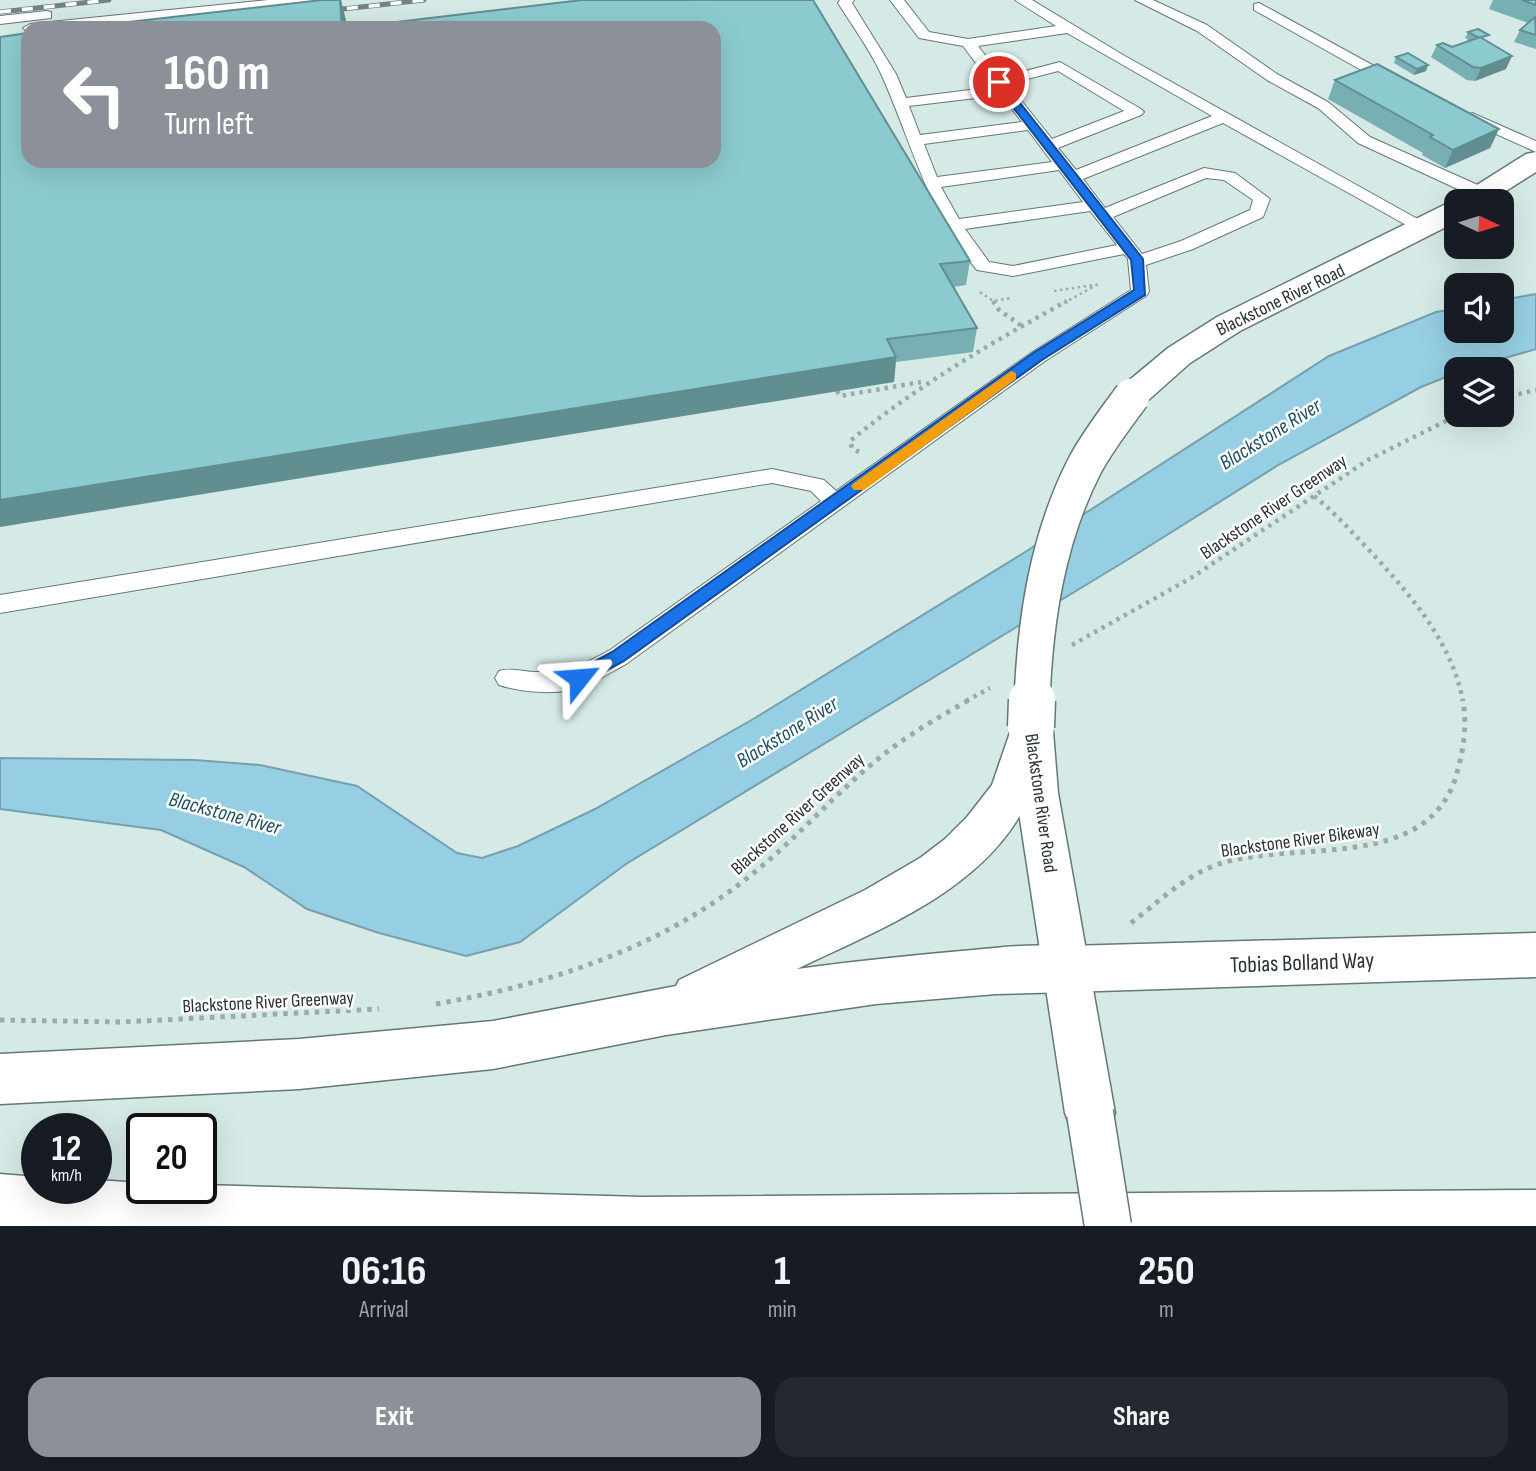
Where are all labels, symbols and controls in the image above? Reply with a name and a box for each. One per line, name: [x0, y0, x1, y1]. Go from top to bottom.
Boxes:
text: 160 m: [164, 45, 270, 104]
icon: left: [49, 49, 140, 140]
pin: [969, 52, 1029, 112]
icon: arrive: [980, 63, 1018, 101]
text: Turn left: [164, 105, 254, 144]
north arrow: [1444, 189, 1514, 259]
map controls: [1444, 189, 1514, 427]
street label: Blackstone River Road: [1213, 259, 1349, 341]
button: sound: [1444, 273, 1514, 343]
button: layers: [1444, 357, 1514, 427]
water label: Blackstone River: [1215, 393, 1327, 475]
street label: Blackstone River Greenway: [1196, 449, 1352, 565]
position arrow: [542, 641, 616, 715]
water label: Blackstone River: [732, 691, 844, 773]
street label: Blackstone River Road: [1019, 732, 1062, 874]
street label: Blackstone River Greenway: [727, 748, 870, 880]
water label: Blackstone River: [166, 787, 285, 841]
street label: Blackstone River Bikeway: [1219, 818, 1382, 863]
street label: Tobias Bolland Way: [1230, 946, 1375, 980]
street label: Blackstone River Greenway: [182, 986, 355, 1018]
speed limit sign: 20: [126, 1113, 217, 1204]
text: 12: [52, 1128, 81, 1171]
text: km/h: [51, 1165, 82, 1186]
text: 06:16: [341, 1246, 427, 1297]
text: 1: [774, 1246, 791, 1297]
text: 250: [1138, 1246, 1195, 1297]
text: Arrival: [359, 1296, 409, 1324]
text: min: [768, 1296, 797, 1324]
text: m: [1159, 1296, 1174, 1324]
button: Exit: [28, 1377, 761, 1457]
button: Share: [775, 1377, 1508, 1457]

